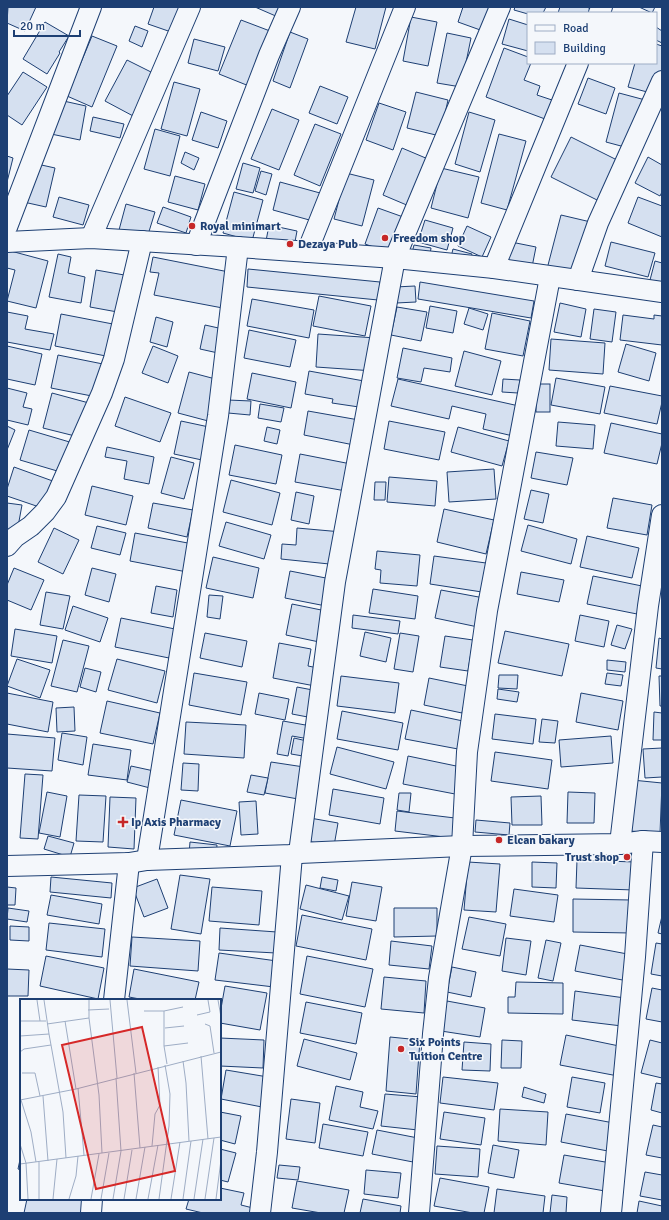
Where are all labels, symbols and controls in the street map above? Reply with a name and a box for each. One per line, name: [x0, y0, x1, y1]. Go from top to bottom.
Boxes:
scale bar: [14, 12, 80, 38]
legend: [527, 12, 657, 64]
text: 20 m: [20, 19, 45, 34]
text: Road: [563, 21, 589, 36]
text: Building: [563, 41, 606, 56]
place label: Royal minimart: [200, 219, 281, 234]
marker: Royal minimart: [187, 221, 197, 231]
place label: Freedom shop: [393, 231, 466, 246]
marker: Freedom shop: [380, 233, 390, 243]
place label: Dezaya Pub: [298, 237, 359, 252]
marker: Dezaya Pub: [285, 239, 295, 249]
place label: Ip Axis Pharmacy: [131, 815, 221, 830]
marker: Ip Axis Pharmacy: [118, 817, 128, 827]
place label: Elcan bakary: [507, 833, 575, 848]
marker: Elcan bakary: [494, 835, 504, 845]
place label: Trust shop: [565, 850, 620, 865]
marker: Trust shop: [622, 852, 632, 862]
inset map: [20, 999, 221, 1200]
place label: Six Points Tuition Centre: [409, 1035, 483, 1064]
marker: Six Points Tuition Centre: [396, 1044, 406, 1054]

